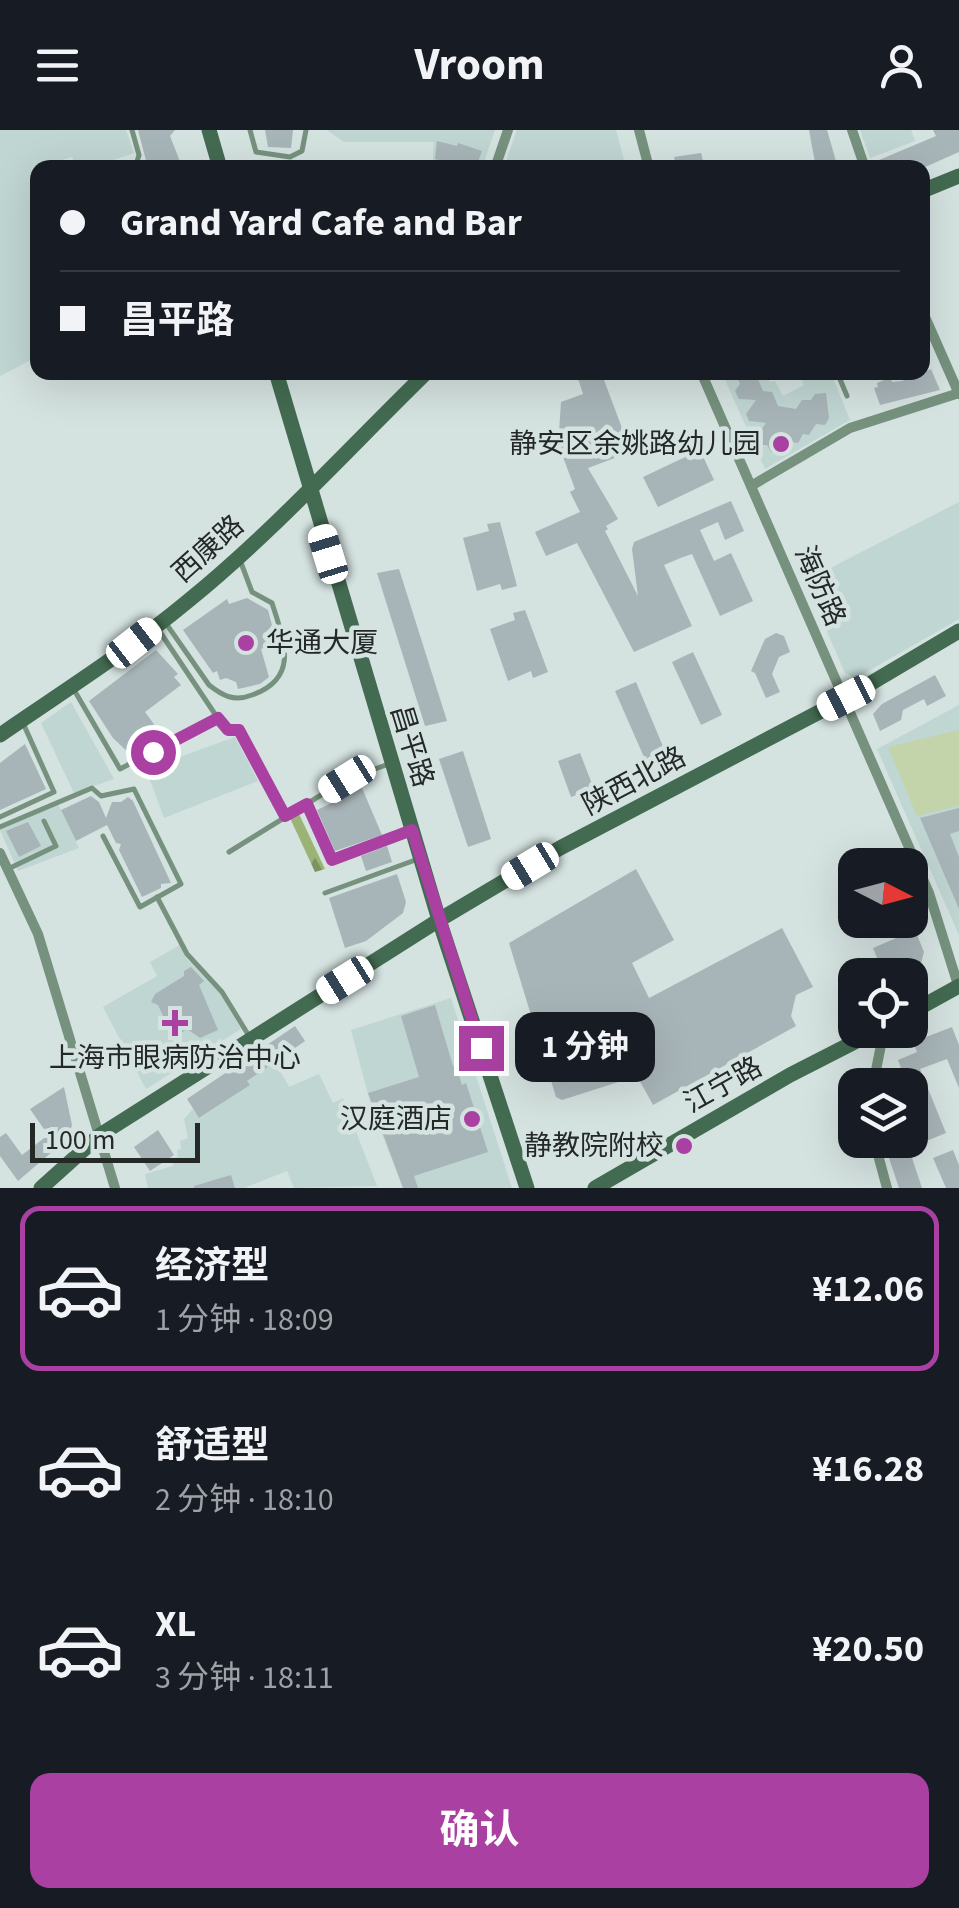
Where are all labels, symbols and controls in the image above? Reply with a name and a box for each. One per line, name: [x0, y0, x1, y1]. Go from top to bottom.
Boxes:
text: Vroom: [414, 33, 545, 97]
icon: menu: [30, 38, 85, 93]
icon: person: [874, 38, 929, 93]
text: Grand Yard Cafe and Bar: [120, 196, 522, 250]
text: 昌平路: [120, 294, 234, 348]
place label: 静安区余姚路幼儿园: [509, 424, 761, 464]
marker: 静安区余姚路幼儿园: [770, 433, 792, 455]
street label: 西康路: [163, 506, 253, 592]
car: [305, 521, 351, 587]
street label: 海防路: [785, 539, 855, 633]
car: [101, 613, 167, 673]
place label: 华通大厦: [266, 623, 378, 663]
marker: 华通大厦: [235, 632, 257, 654]
car: [812, 671, 880, 725]
street label: 昌平路: [381, 700, 443, 792]
route start: [131, 730, 176, 775]
street label: 陕西北路: [575, 737, 693, 825]
car: [314, 750, 380, 808]
car: [497, 838, 563, 894]
north arrow: [838, 848, 928, 938]
map controls: [838, 848, 928, 1158]
car: [312, 951, 378, 1009]
button: locate: [838, 958, 928, 1048]
marker: 上海市眼病防治中心: [162, 1010, 188, 1036]
callout: 1 分钟: [516, 1013, 656, 1083]
text: 1 分钟: [541, 1024, 629, 1070]
route end: [459, 1026, 504, 1071]
place label: 上海市眼病防治中心: [49, 1038, 301, 1078]
street label: 江宁路: [677, 1047, 769, 1123]
button: layers: [838, 1068, 928, 1158]
place label: 汉庭酒店: [340, 1099, 452, 1139]
marker: 汉庭酒店: [461, 1108, 483, 1130]
scale bar: [30, 1118, 200, 1162]
text: 100 m: [45, 1120, 116, 1160]
place label: 静教院附校: [524, 1126, 664, 1166]
marker: 静教院附校: [673, 1135, 695, 1157]
text: 经济型: [155, 1239, 269, 1293]
icon: car: [35, 1244, 125, 1334]
text: ¥12.06: [812, 1262, 924, 1316]
text: 1 分钟 · 18:09: [155, 1297, 334, 1343]
text: 舒适型: [155, 1419, 269, 1473]
icon: car: [35, 1424, 125, 1514]
text: ¥16.28: [812, 1442, 924, 1496]
text: 2 分钟 · 18:10: [155, 1477, 334, 1523]
text: XL: [155, 1597, 196, 1651]
icon: car: [35, 1604, 125, 1694]
text: ¥20.50: [812, 1622, 924, 1676]
text: 3 分钟 · 18:11: [155, 1655, 334, 1701]
button: 确认: [30, 1773, 929, 1888]

